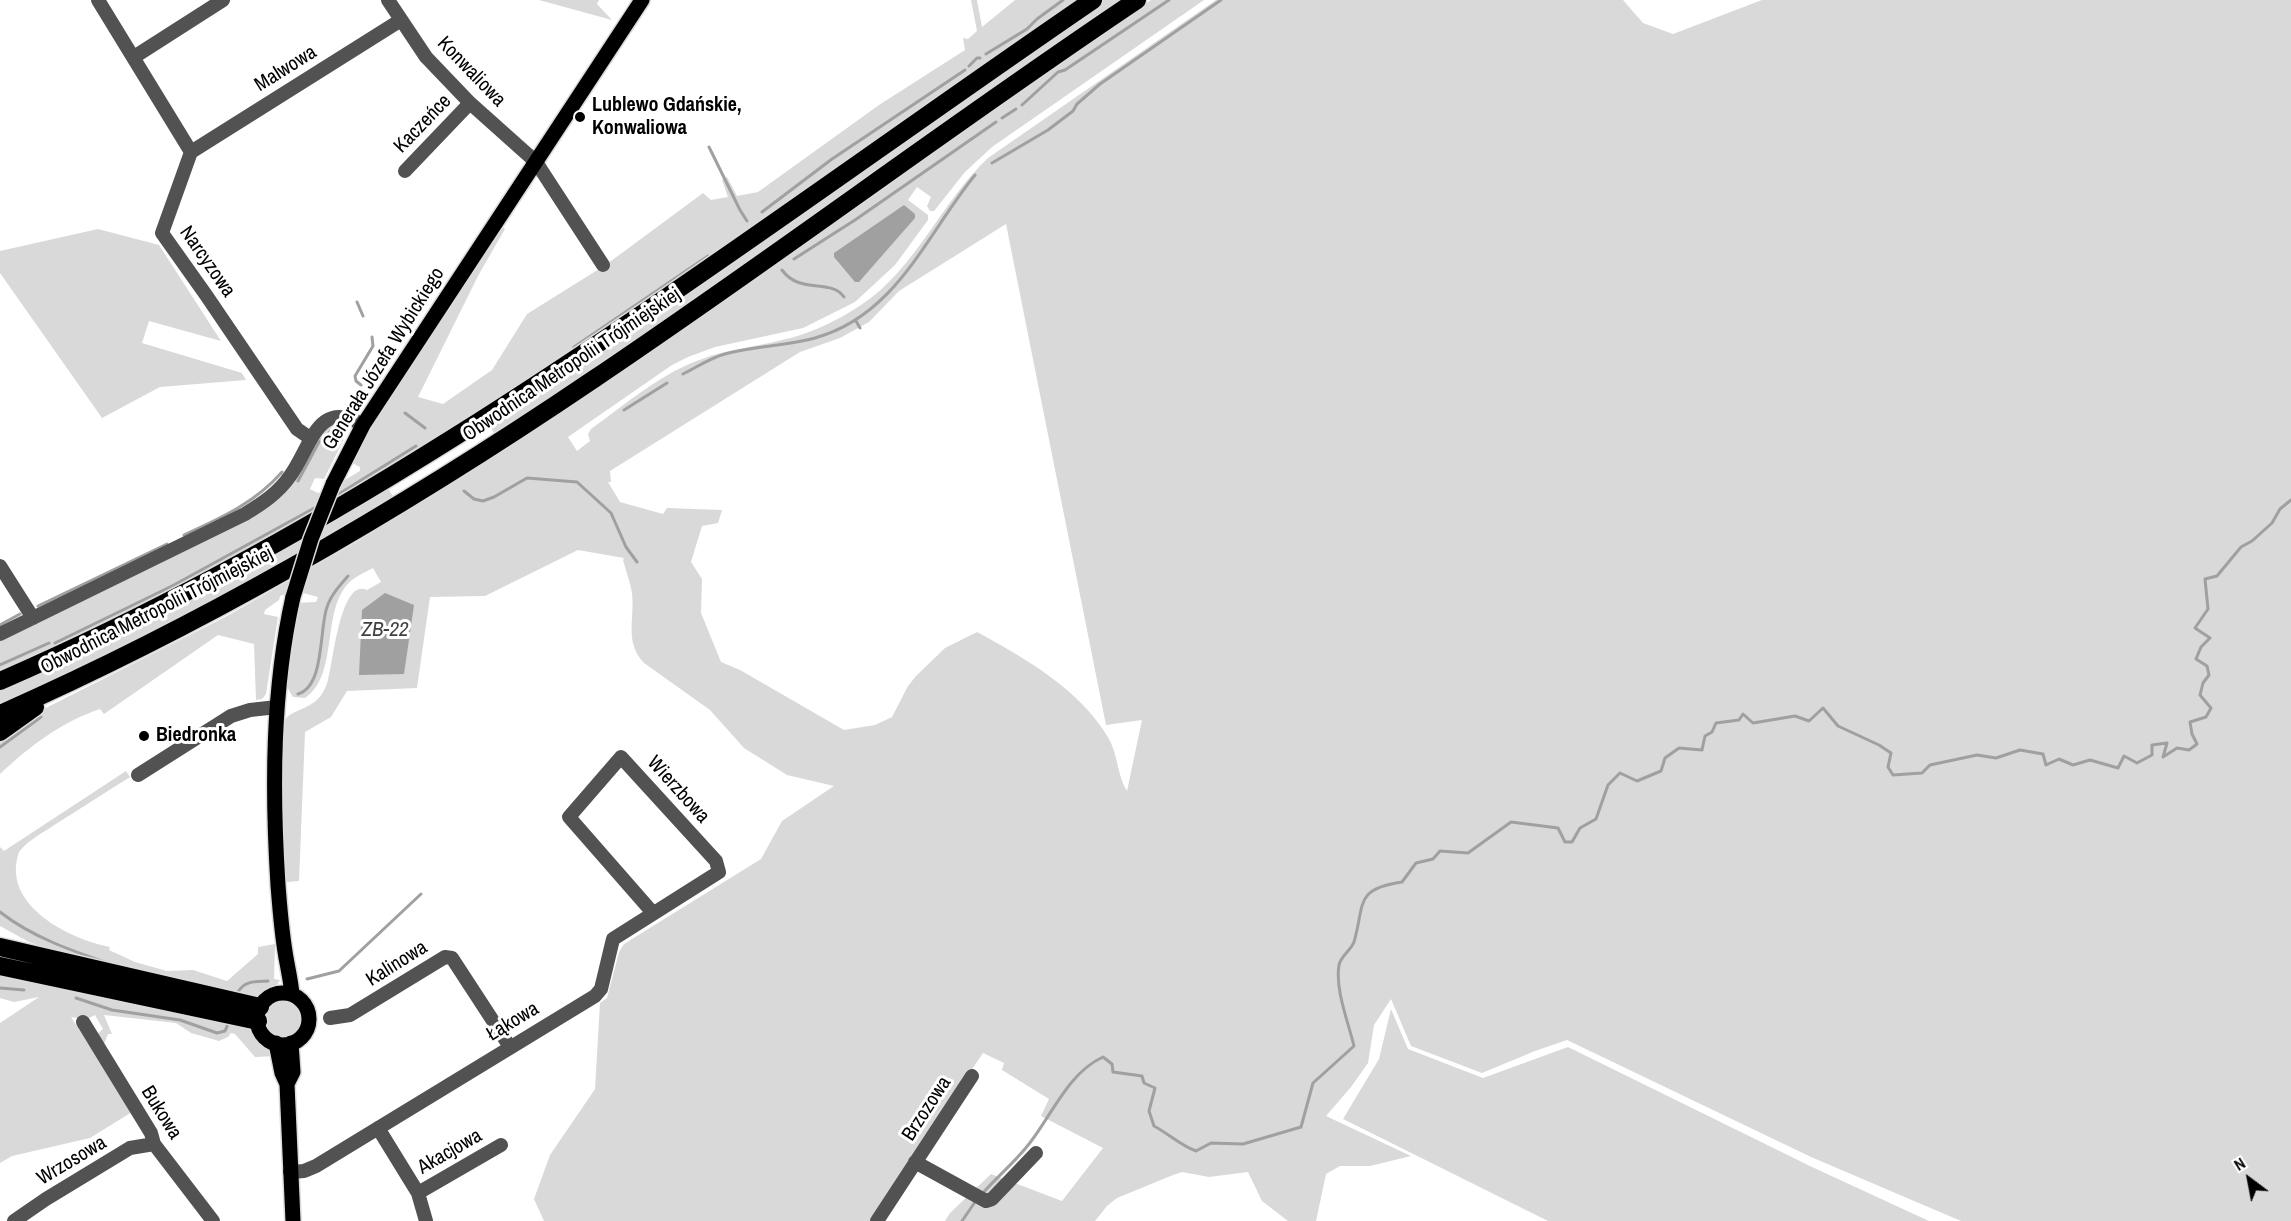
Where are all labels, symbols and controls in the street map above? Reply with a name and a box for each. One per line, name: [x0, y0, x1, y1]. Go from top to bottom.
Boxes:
street label: Konwaliowa: [432, 32, 510, 112]
street label: Malwowa: [251, 41, 321, 97]
street label: Kaczeńce: [389, 90, 457, 158]
place label: Lublewo Gdańskie, Konwaliowa: [592, 94, 741, 141]
marker: Lublewo Gdańskie, Konwaliowa: [573, 110, 587, 124]
street label: Narcyzowa: [174, 222, 240, 302]
street label: Generała Józefa Wybickiego: [318, 263, 450, 455]
street label: Obwodnica Metropolii Trójmiejskiej: [459, 283, 685, 447]
street label: Obwodnica Metropolii Trójmiejskiej: [37, 542, 277, 680]
water label: ZB-22: [362, 617, 408, 643]
place label: Biedronka: [156, 724, 236, 748]
marker: Biedronka: [137, 729, 151, 743]
street label: Wierzbowa: [642, 751, 714, 829]
street label: Kalinowa: [362, 936, 432, 992]
street label: Łąkowa: [483, 997, 543, 1047]
street label: Brzozowa: [897, 1072, 957, 1146]
street label: Bukowa: [135, 1082, 187, 1144]
street label: Akacjowa: [414, 1124, 486, 1180]
street label: Wrzosowa: [33, 1131, 111, 1191]
north arrow: [2219, 1149, 2279, 1209]
text: N: [2230, 1152, 2249, 1176]

